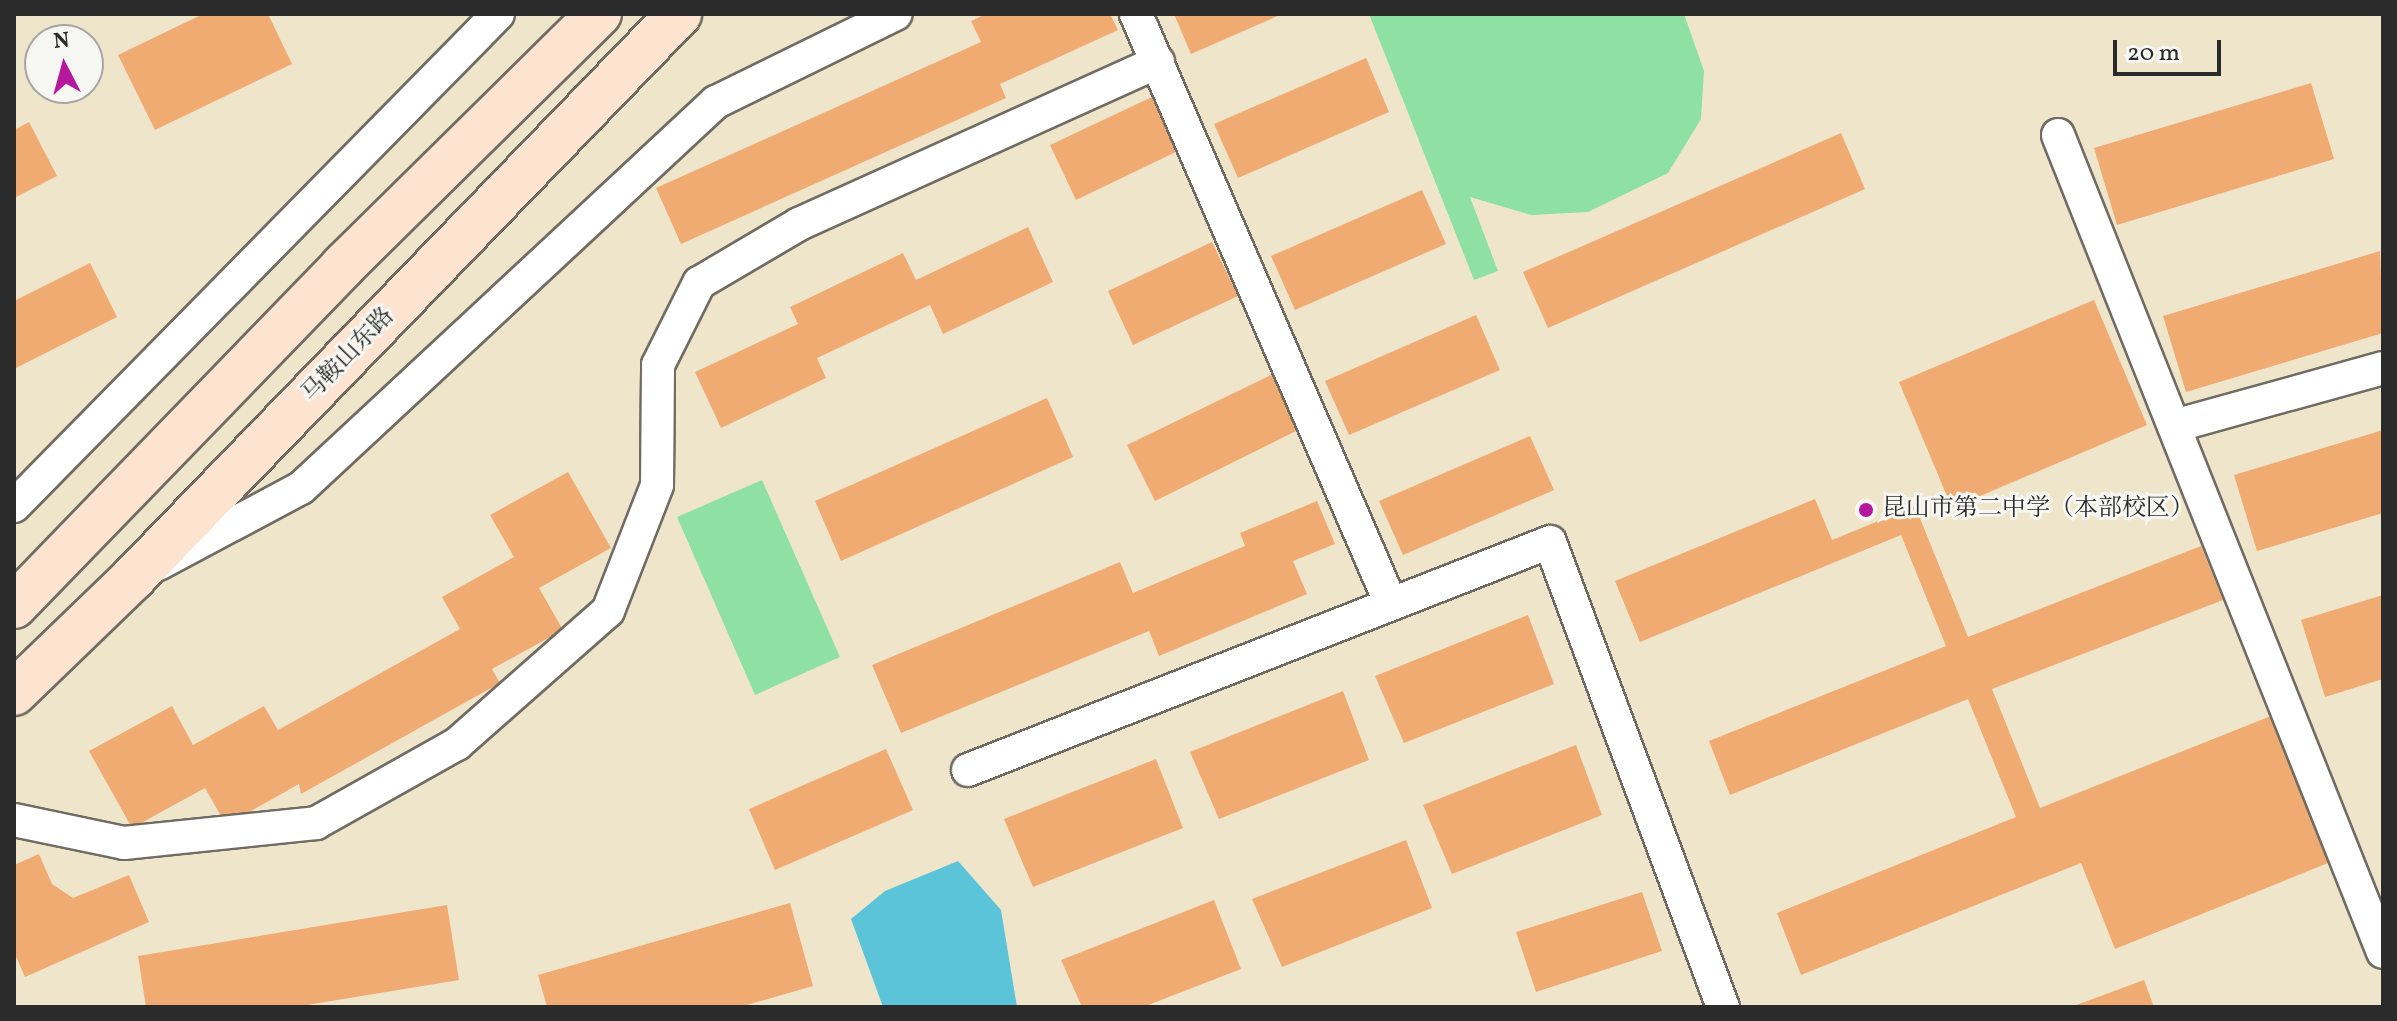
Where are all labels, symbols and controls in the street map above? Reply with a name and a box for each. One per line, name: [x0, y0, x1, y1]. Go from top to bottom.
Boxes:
north arrow: [24, 24, 104, 104]
scale bar: [2117, 24, 2225, 74]
text: N: [52, 25, 71, 58]
text: 20 m: [2127, 37, 2180, 71]
street label: 马鞍山东路: [297, 303, 401, 409]
place label: 昆山市第二中学（本部校区）: [1882, 496, 2194, 524]
marker: 昆山市第二中学（本部校区）: [1857, 501, 1875, 519]

